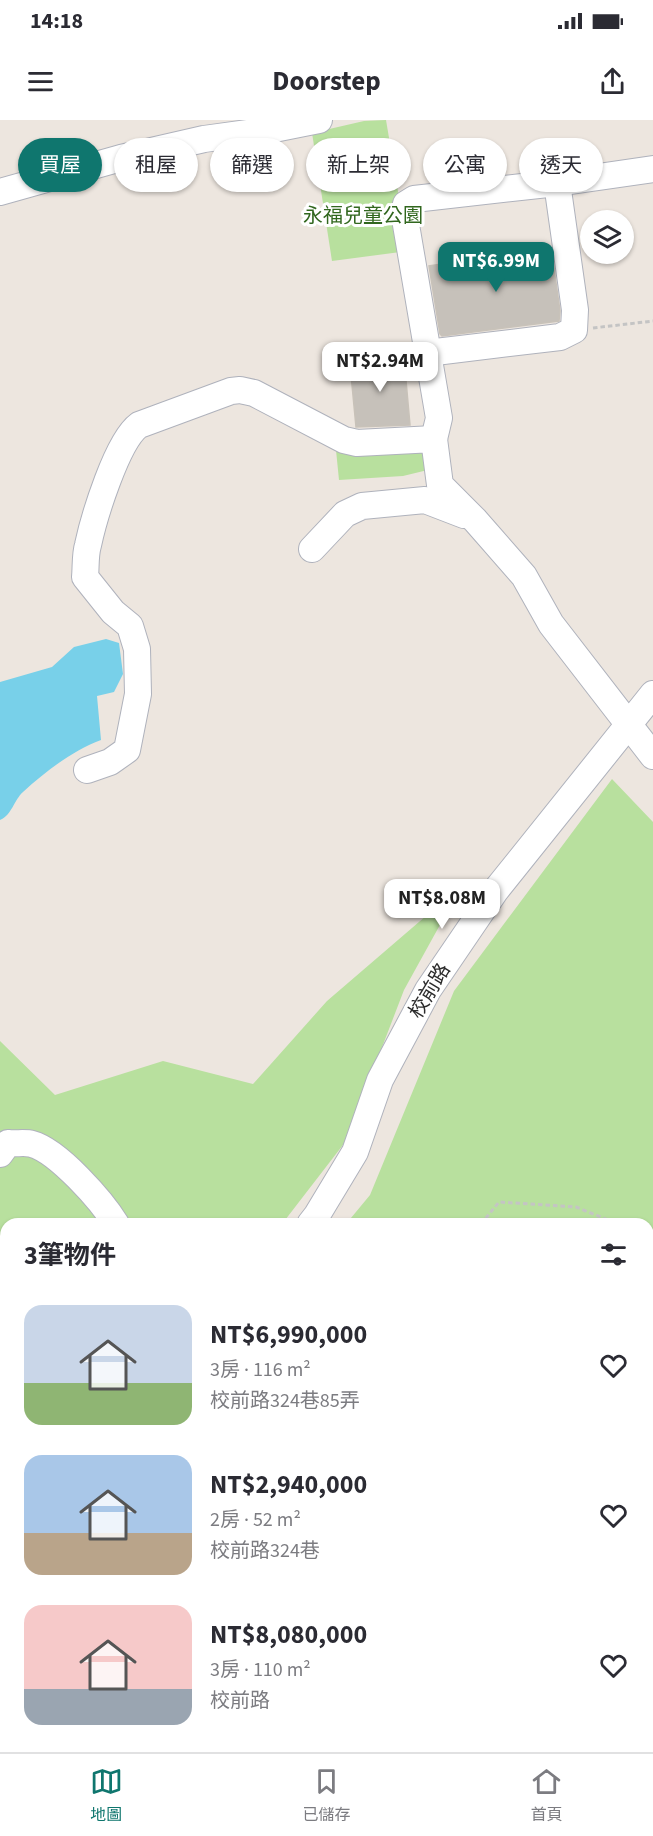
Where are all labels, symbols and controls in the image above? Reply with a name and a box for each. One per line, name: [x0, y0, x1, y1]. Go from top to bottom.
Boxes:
text: 14:18: [30, 5, 83, 37]
text: Doorstep: [272, 62, 381, 101]
icon: menu: [24, 65, 57, 98]
icon: share: [596, 65, 629, 98]
chip: 買屋: [18, 138, 102, 192]
chip: 租屋: [114, 138, 198, 192]
chip: 篩選: [210, 138, 294, 192]
chip: 新上架: [306, 138, 411, 192]
chip: 公寓: [423, 138, 507, 192]
chip: 透天: [519, 138, 603, 192]
park label: 永福兒童公園: [303, 202, 423, 230]
map controls: [580, 210, 634, 264]
button: layers: [580, 210, 634, 264]
pin: NT$6.99M: [434, 242, 558, 293]
text: NT$6.99M: [452, 247, 540, 275]
pin: NT$2.94M: [318, 342, 442, 393]
text: NT$2.94M: [336, 347, 424, 375]
pin: NT$8.08M: [380, 879, 504, 930]
text: NT$8.08M: [398, 884, 486, 912]
street label: 校前路: [403, 958, 457, 1024]
text: 3筆物件: [24, 1237, 116, 1274]
icon: filters: [597, 1238, 630, 1271]
text: NT$6,990,000: [210, 1316, 367, 1353]
icon: home: [72, 1329, 144, 1401]
icon: heart: [597, 1349, 630, 1382]
text: 3房 · 116 m²: [210, 1356, 311, 1384]
text: 校前路324巷85弄: [210, 1387, 360, 1415]
text: NT$2,940,000: [210, 1466, 367, 1503]
icon: home: [72, 1479, 144, 1551]
icon: heart: [597, 1499, 630, 1532]
text: 2房 · 52 m²: [210, 1506, 301, 1534]
text: 校前路324巷: [210, 1537, 320, 1565]
text: NT$8,080,000: [210, 1616, 367, 1653]
icon: home: [72, 1629, 144, 1701]
icon: heart: [597, 1649, 630, 1682]
text: 3房 · 110 m²: [210, 1656, 311, 1684]
text: 校前路: [210, 1687, 270, 1715]
tab: 地圖: [90, 1765, 123, 1826]
tab: 已儲存: [302, 1765, 351, 1826]
tab: 首頁: [530, 1765, 563, 1826]

